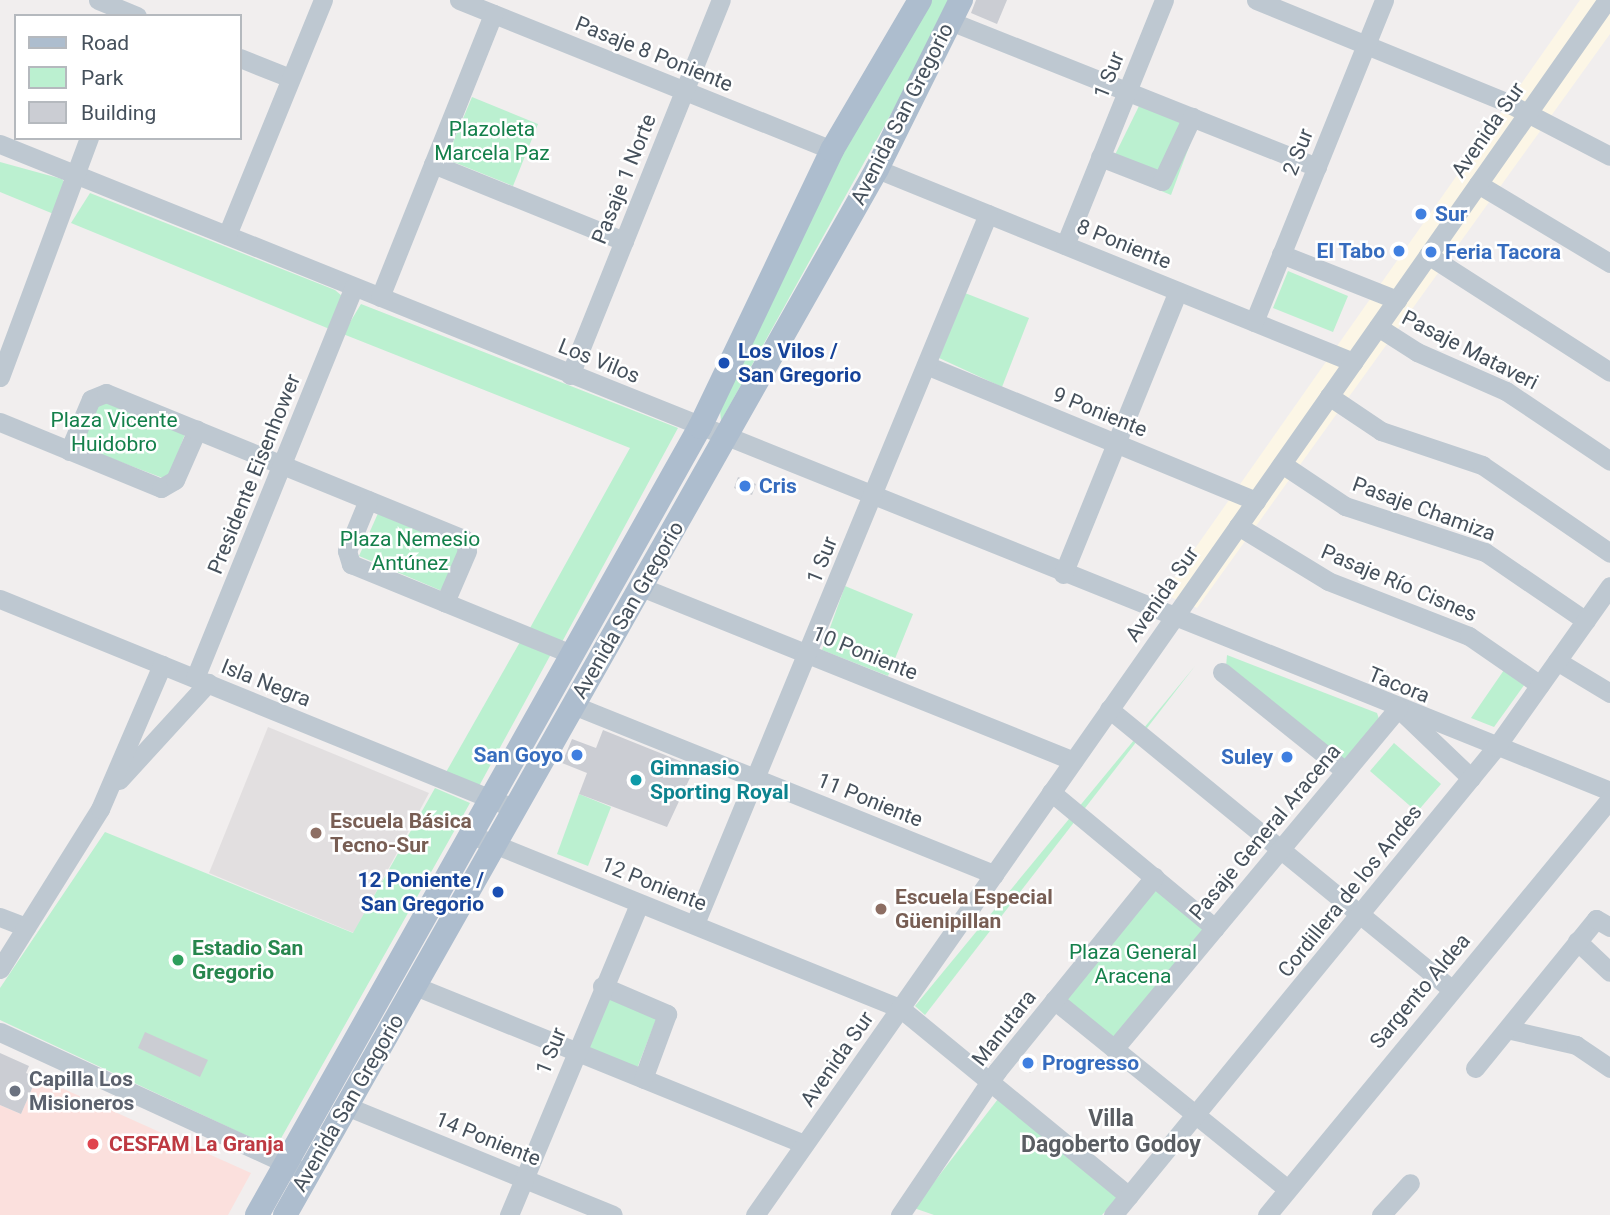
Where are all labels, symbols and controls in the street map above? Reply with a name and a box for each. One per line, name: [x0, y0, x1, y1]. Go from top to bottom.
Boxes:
street label: Pasaje 8 Poniente: [572, 11, 736, 97]
legend: [14, 14, 242, 140]
street label: Avenida San Gregorio: [845, 19, 959, 209]
text: Road: [81, 31, 129, 55]
street label: 1 Sur: [1088, 48, 1130, 102]
text: Park: [81, 66, 123, 90]
street label: Avenida Sur: [1446, 77, 1530, 183]
text: Building: [81, 101, 156, 125]
street label: Pasaje 1 Norte: [587, 110, 661, 248]
park label: Plazoleta Marcela Paz: [434, 116, 550, 166]
street label: 2 Sur: [1277, 125, 1319, 179]
place label: Sur: [1435, 201, 1467, 227]
marker: Sur: [1413, 206, 1429, 222]
street label: 8 Poniente: [1073, 214, 1175, 274]
place label: El Tabo: [1316, 238, 1385, 264]
place label: Feria Tacora: [1445, 239, 1561, 265]
marker: El Tabo: [1391, 243, 1407, 259]
marker: Feria Tacora: [1423, 244, 1439, 260]
street label: Pasaje Mataveri: [1398, 305, 1542, 395]
street label: Los Vilos: [555, 333, 643, 389]
place label: Los Vilos / San Gregorio: [738, 338, 861, 388]
marker: Los Vilos / San Gregorio: [716, 355, 732, 371]
street label: Presidente Eisenhower: [202, 370, 306, 578]
street label: 9 Poniente: [1049, 382, 1151, 442]
park label: Plaza Vicente Huidobro: [50, 407, 178, 457]
street label: Pasaje Chamiza: [1349, 471, 1499, 547]
place label: Cris: [759, 473, 797, 499]
marker: Cris: [737, 478, 753, 494]
street label: Avenida San Gregorio: [567, 517, 689, 703]
park label: Plaza Nemesio Antúnez: [340, 526, 480, 576]
street label: 1 Sur: [801, 533, 843, 587]
street label: Pasaje Río Cisnes: [1317, 539, 1481, 627]
street label: Avenida Sur: [1120, 541, 1204, 647]
street label: 10 Poniente: [809, 620, 921, 686]
street label: Isla Negra: [218, 654, 314, 712]
street label: Tacora: [1365, 661, 1433, 709]
street label: Pasaje General Aracena: [1184, 739, 1346, 925]
place label: San Goyo: [474, 742, 563, 768]
place label: Suley: [1221, 744, 1273, 770]
marker: San Goyo: [569, 747, 585, 763]
marker: Suley: [1279, 749, 1295, 765]
place label: Gimnasio Sporting Royal: [650, 755, 789, 805]
street label: 11 Poniente: [814, 767, 926, 833]
marker: Gimnasio Sporting Royal: [628, 772, 644, 788]
street label: Cordillera de los Andes: [1273, 800, 1427, 982]
place label: Escuela Básica Tecno-Sur: [330, 808, 472, 858]
marker: Escuela Básica Tecno-Sur: [308, 825, 324, 841]
street label: 12 Poniente: [598, 851, 710, 917]
place label: 12 Poniente / San Gregorio: [358, 867, 484, 917]
marker: 12 Poniente / San Gregorio: [490, 884, 506, 900]
place label: Escuela Especial Güenipillan: [895, 884, 1053, 934]
marker: Escuela Especial Güenipillan: [873, 901, 889, 917]
street label: Sargento Aldea: [1365, 928, 1475, 1054]
place label: Estadio San Gregorio: [192, 935, 303, 985]
park label: Plaza General Aracena: [1069, 939, 1197, 989]
marker: Estadio San Gregorio: [170, 952, 186, 968]
street label: Manutara: [967, 985, 1041, 1071]
street label: Avenida Sur: [795, 1006, 879, 1112]
street label: Avenida San Gregorio: [287, 1010, 409, 1196]
street label: 1 Sur: [530, 1024, 572, 1078]
place label: Progresso: [1042, 1050, 1139, 1076]
marker: Progresso: [1020, 1055, 1036, 1071]
place label: Capilla Los Misioneros: [29, 1066, 134, 1116]
marker: Capilla Los Misioneros: [7, 1083, 23, 1099]
district label: Villa Dagoberto Godoy: [1021, 1105, 1201, 1159]
street label: 14 Poniente: [432, 1106, 544, 1172]
place label: CESFAM La Granja: [109, 1131, 284, 1157]
marker: CESFAM La Granja: [83, 1134, 103, 1154]

